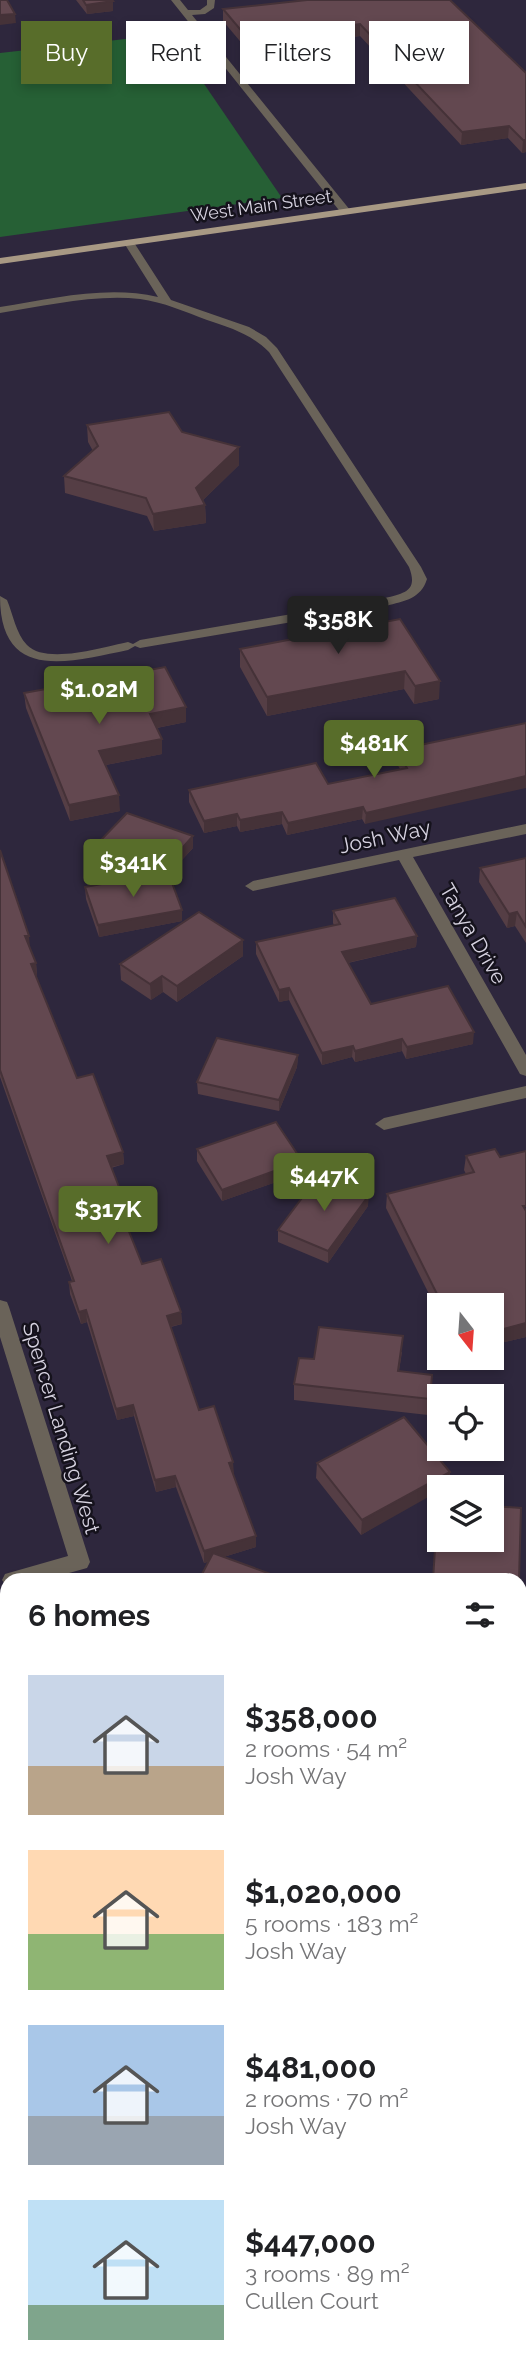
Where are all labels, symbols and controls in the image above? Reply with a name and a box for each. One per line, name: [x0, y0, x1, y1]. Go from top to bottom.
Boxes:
chip: Buy: [21, 21, 112, 84]
chip: Rent: [126, 21, 226, 84]
chip: Filters: [240, 21, 355, 84]
chip: New: [369, 21, 469, 84]
street label: West Main Street: [189, 185, 333, 226]
pin: $358K: [289, 596, 387, 656]
text: $358K: [303, 605, 373, 632]
pin: $1.02M: [42, 666, 156, 726]
text: $1.02M: [60, 675, 138, 702]
pin: $481K: [325, 720, 423, 780]
text: $481K: [340, 729, 408, 756]
street label: Josh Way: [337, 815, 433, 858]
pin: $341K: [84, 839, 182, 899]
text: $341K: [99, 848, 167, 875]
street label: Tanya Drive: [435, 879, 512, 989]
pin: $447K: [275, 1154, 373, 1213]
text: $447K: [289, 1162, 359, 1189]
pin: $317K: [59, 1186, 157, 1246]
text: $317K: [75, 1195, 141, 1222]
north arrow: [427, 1293, 504, 1370]
map controls: [427, 1293, 504, 1552]
street label: Spencer Landing West: [17, 1319, 106, 1537]
button: locate: [427, 1384, 504, 1461]
button: layers: [427, 1475, 504, 1552]
icon: filters: [461, 1596, 499, 1634]
text: 6 homes: [28, 1598, 150, 1633]
text: $358,000: [245, 1700, 378, 1735]
icon: home: [84, 1703, 168, 1787]
text: 2 rooms · 54 m²: [245, 1735, 407, 1762]
text: Josh Way: [245, 1762, 347, 1789]
text: $1,020,000: [245, 1875, 402, 1910]
icon: home: [84, 1878, 168, 1962]
text: 5 rooms · 183 m²: [245, 1910, 419, 1937]
text: Josh Way: [245, 1937, 347, 1964]
text: $481,000: [245, 2050, 376, 2085]
icon: home: [84, 2053, 168, 2137]
text: 2 rooms · 70 m²: [245, 2085, 408, 2112]
text: Josh Way: [245, 2112, 347, 2139]
text: $447,000: [245, 2225, 376, 2260]
icon: home: [84, 2228, 168, 2312]
text: 3 rooms · 89 m²: [245, 2260, 410, 2287]
text: Cullen Court: [245, 2287, 379, 2314]

